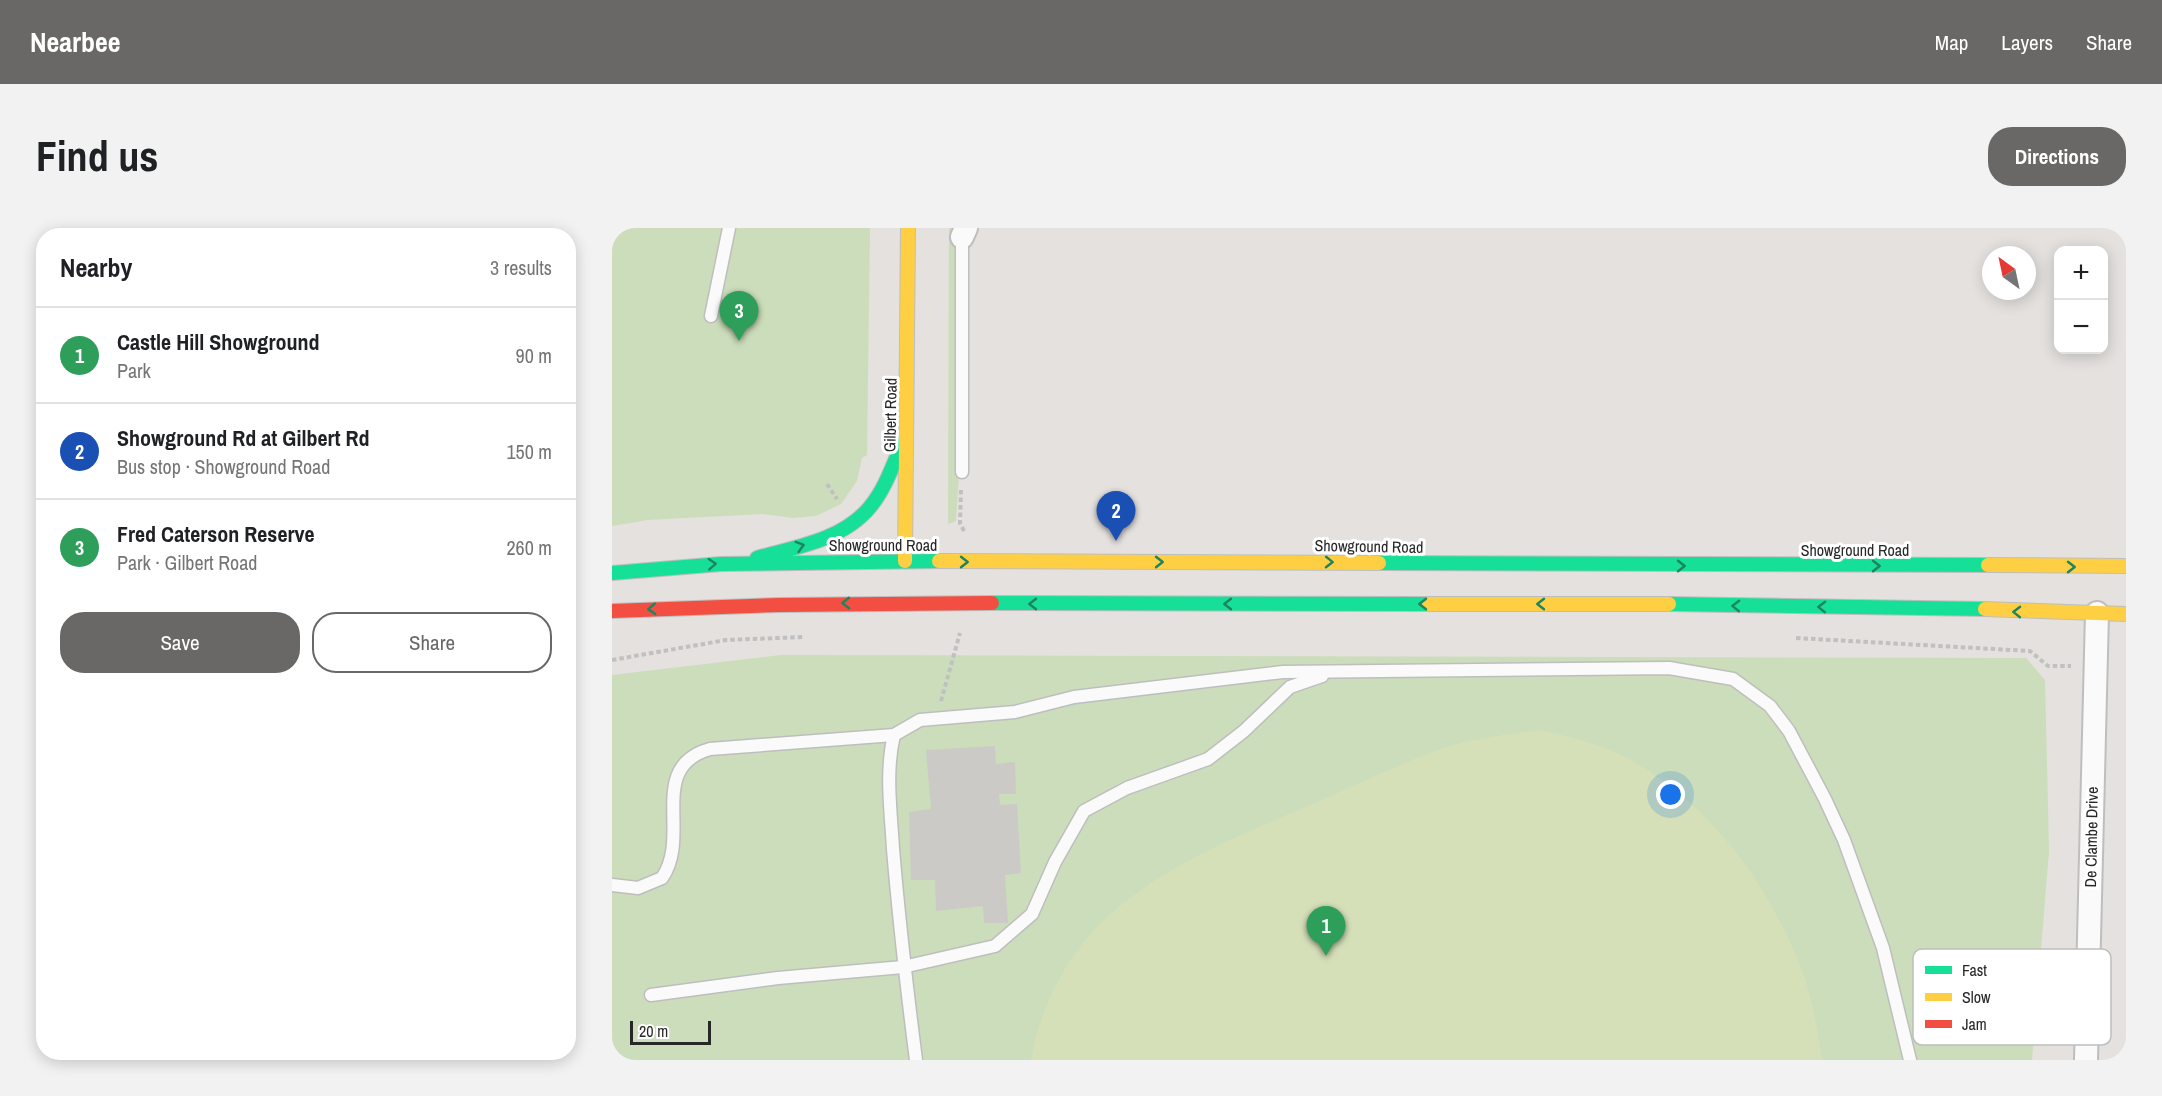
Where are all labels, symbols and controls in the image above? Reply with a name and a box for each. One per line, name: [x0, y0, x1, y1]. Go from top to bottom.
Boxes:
text: Nearbee: [30, 23, 121, 61]
text: Map: [1935, 28, 1968, 57]
text: Layers: [2001, 28, 2053, 57]
text: Share: [2086, 28, 2132, 57]
button: Directions: [1988, 127, 2126, 186]
text: Find us: [36, 128, 158, 184]
north arrow: [1982, 246, 2036, 300]
map controls: [2054, 246, 2108, 354]
button: +: [2054, 246, 2108, 300]
text: Nearby: [60, 250, 132, 285]
text: 3 results: [490, 254, 552, 281]
pin: 3: [720, 291, 758, 341]
button: −: [2054, 300, 2108, 354]
text: Castle Hill Showground: [117, 327, 320, 357]
text: 1: [75, 342, 84, 369]
text: 90 m: [516, 342, 552, 369]
text: Park: [117, 357, 151, 384]
street label: Gilbert Road: [878, 378, 902, 452]
text: Showground Rd at Gilbert Rd: [117, 423, 370, 453]
text: 2: [75, 438, 84, 465]
text: 150 m: [506, 438, 552, 465]
text: Bus stop · Showground Road: [117, 453, 330, 480]
pin: 2: [1096, 492, 1136, 541]
text: Fred Caterson Reserve: [117, 519, 315, 549]
text: 3: [75, 534, 84, 561]
text: 260 m: [506, 534, 552, 561]
street label: Showground Road: [829, 534, 937, 556]
street label: Showground Road: [1314, 534, 1424, 558]
street label: Showground Road: [1801, 539, 1909, 561]
one-way arrow: [794, 541, 805, 553]
text: Park · Gilbert Road: [117, 549, 257, 576]
one-way arrow: [959, 556, 968, 568]
one-way arrow: [1154, 556, 1163, 568]
one-way arrow: [1325, 556, 1334, 569]
one-way arrow: [707, 557, 716, 570]
one-way arrow: [1676, 560, 1685, 572]
one-way arrow: [1871, 560, 1880, 572]
one-way arrow: [2066, 561, 2075, 573]
one-way arrow: [842, 597, 851, 609]
one-way arrow: [1028, 598, 1037, 610]
one-way arrow: [1223, 598, 1232, 610]
one-way arrow: [1418, 598, 1427, 610]
one-way arrow: [1536, 598, 1545, 610]
one-way arrow: [1731, 600, 1740, 612]
one-way arrow: [1818, 601, 1827, 613]
one-way arrow: [647, 603, 656, 616]
one-way arrow: [2013, 605, 2022, 618]
button: Save: [60, 612, 300, 673]
button: Share: [312, 612, 552, 673]
your location: [1656, 780, 1685, 809]
street label: De Clambe Drive: [2079, 787, 2103, 887]
pin: 1: [1306, 906, 1346, 956]
legend: [1913, 949, 2111, 1045]
text: Fast: [1962, 959, 1987, 981]
text: Slow: [1962, 986, 1991, 1008]
text: Jam: [1962, 1013, 1987, 1035]
scale bar: [630, 1018, 711, 1046]
text: 20 m: [639, 1020, 668, 1042]

